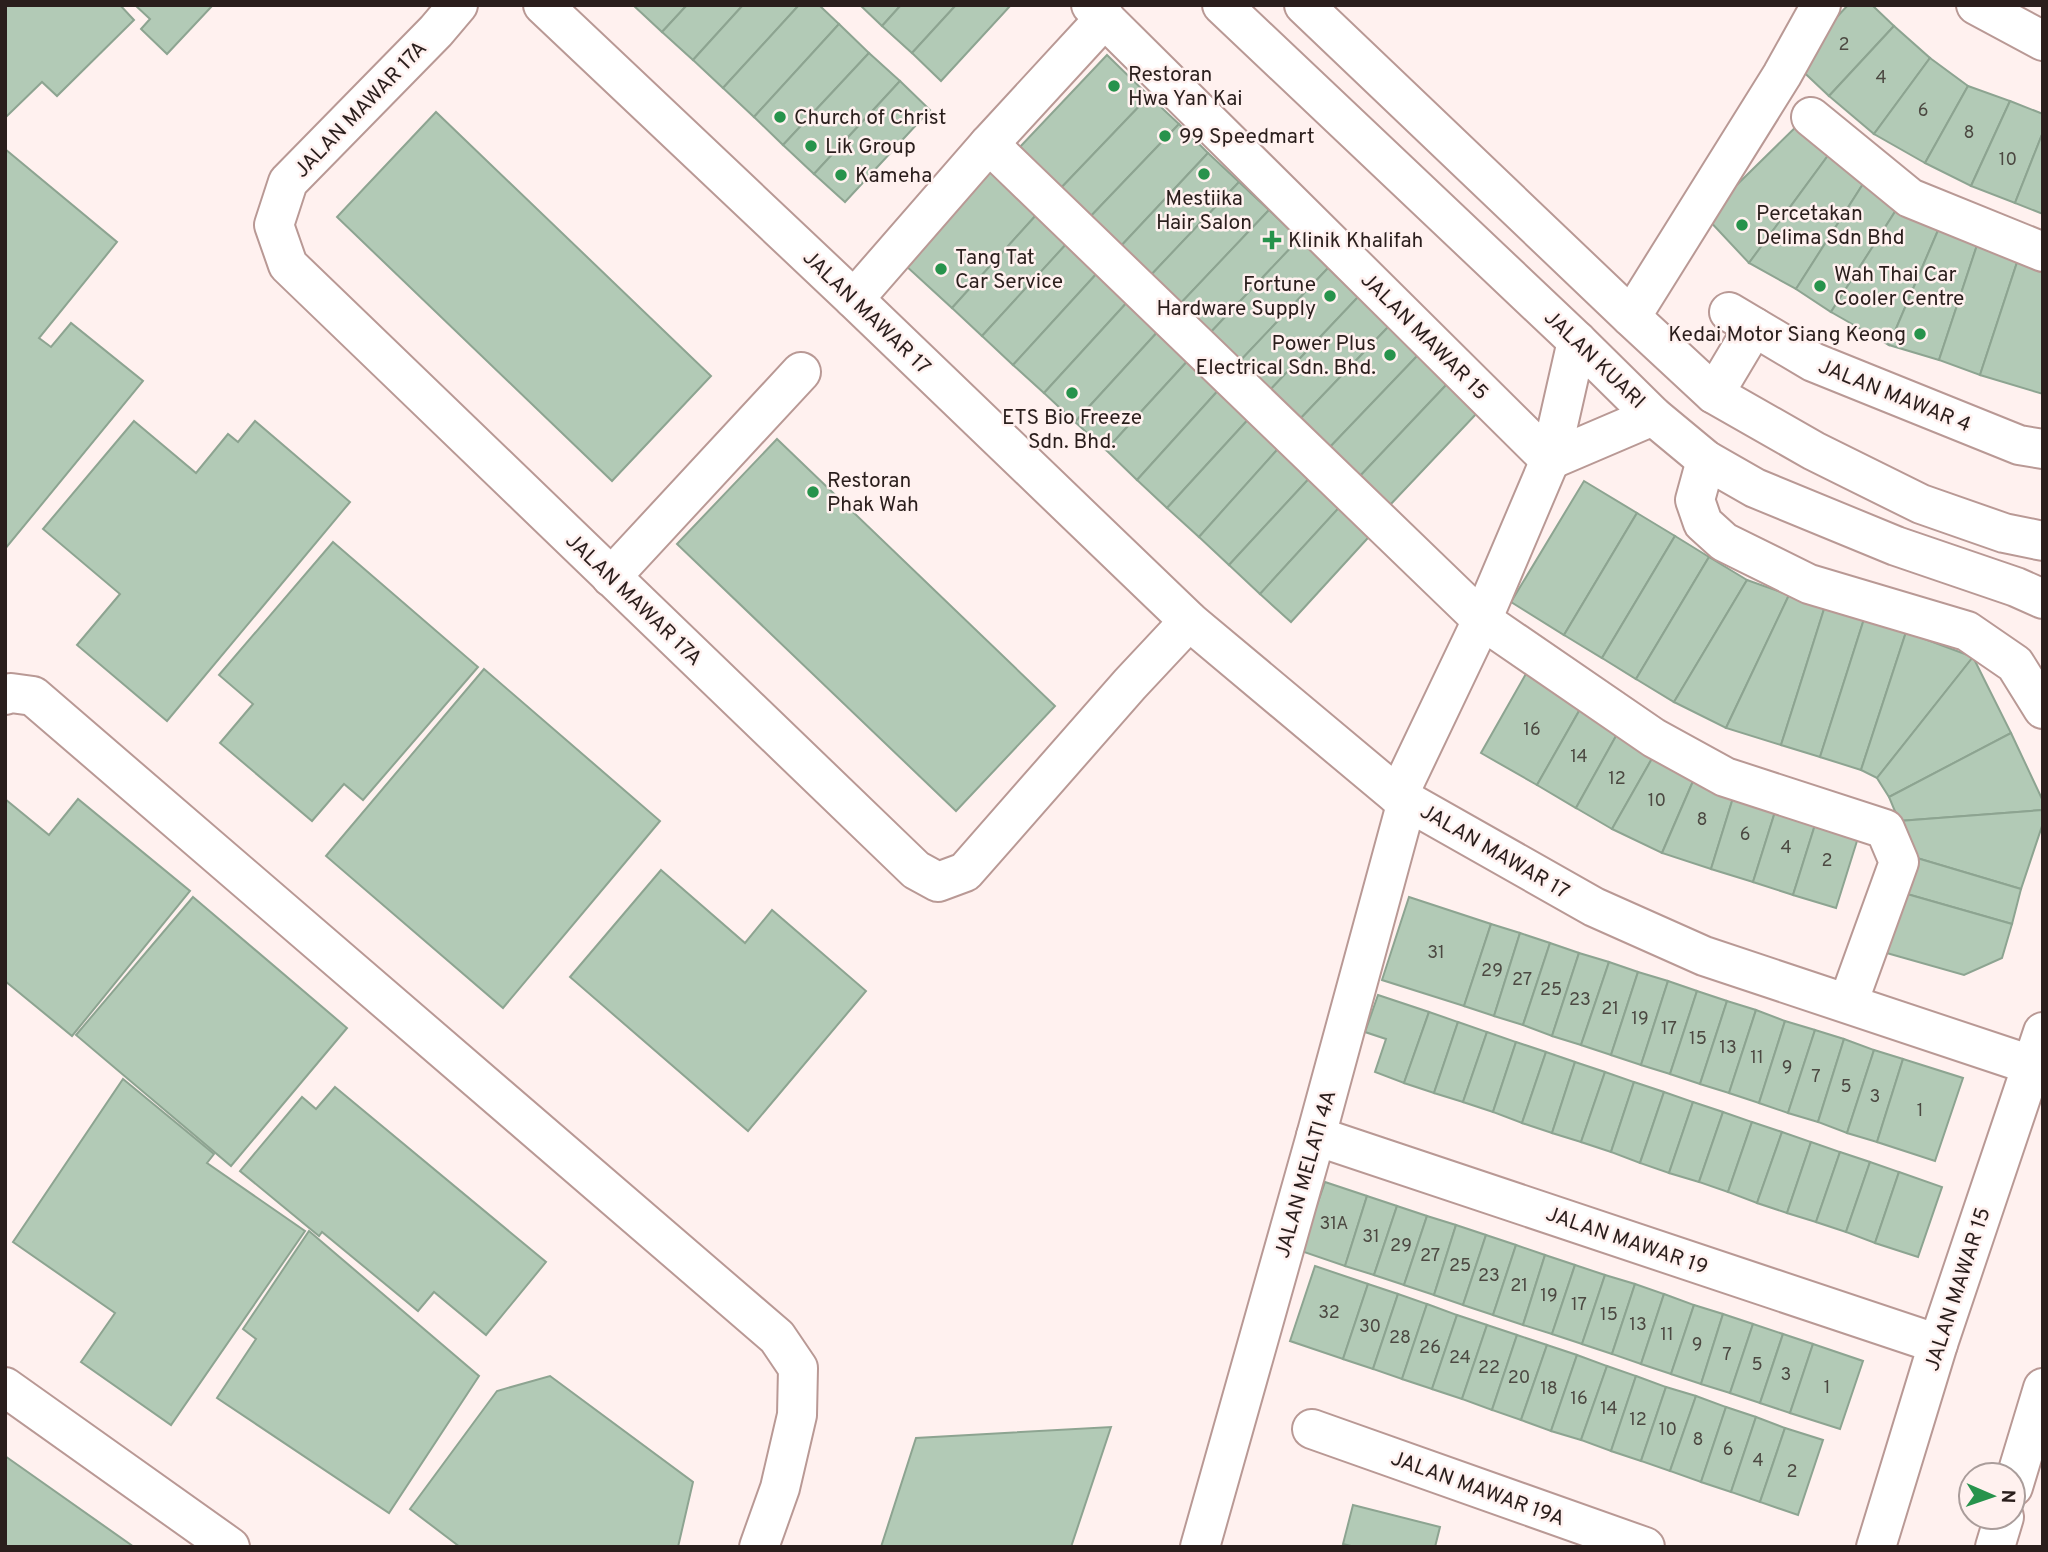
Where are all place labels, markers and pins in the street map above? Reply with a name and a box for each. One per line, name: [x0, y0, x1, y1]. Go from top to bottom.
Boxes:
place label: Restoran Hwa Yan Kai: [1128, 62, 1243, 113]
marker: Restoran Hwa Yan Kai: [1106, 78, 1122, 94]
place label: Church of Christ: [794, 105, 946, 132]
marker: Church of Christ: [772, 109, 788, 125]
place label: 99 Speedmart: [1179, 124, 1315, 151]
marker: 99 Speedmart: [1157, 128, 1173, 144]
place label: Lik Group: [825, 134, 916, 161]
marker: Lik Group: [803, 138, 819, 154]
place label: Kameha: [855, 163, 932, 190]
marker: Mestiika Hair Salon: [1196, 166, 1212, 182]
marker: Kameha: [833, 167, 849, 183]
place label: Mestiika Hair Salon: [1156, 186, 1252, 237]
place label: Percetakan Delima Sdn Bhd: [1756, 201, 1905, 252]
marker: Percetakan Delima Sdn Bhd: [1734, 217, 1750, 233]
place label: Klinik Khalifah: [1288, 228, 1423, 255]
marker: Klinik Khalifah: [1262, 230, 1282, 250]
place label: Tang Tat Car Service: [955, 245, 1063, 296]
marker: Tang Tat Car Service: [933, 261, 949, 277]
place label: Wah Thai Car Cooler Centre: [1834, 262, 1964, 313]
place label: Fortune Hardware Supply: [1156, 272, 1316, 323]
marker: Wah Thai Car Cooler Centre: [1812, 278, 1828, 294]
marker: Fortune Hardware Supply: [1322, 288, 1338, 304]
place label: Kedai Motor Siang Keong: [1668, 322, 1906, 349]
marker: Kedai Motor Siang Keong: [1912, 326, 1928, 342]
place label: Power Plus Electrical Sdn. Bhd.: [1196, 331, 1376, 382]
marker: Power Plus Electrical Sdn. Bhd.: [1382, 347, 1398, 363]
marker: ETS Bio Freeze Sdn. Bhd.: [1064, 385, 1080, 401]
place label: ETS Bio Freeze Sdn. Bhd.: [1002, 405, 1142, 456]
place label: Restoran Phak Wah: [827, 468, 919, 519]
marker: Restoran Phak Wah: [805, 484, 821, 500]

